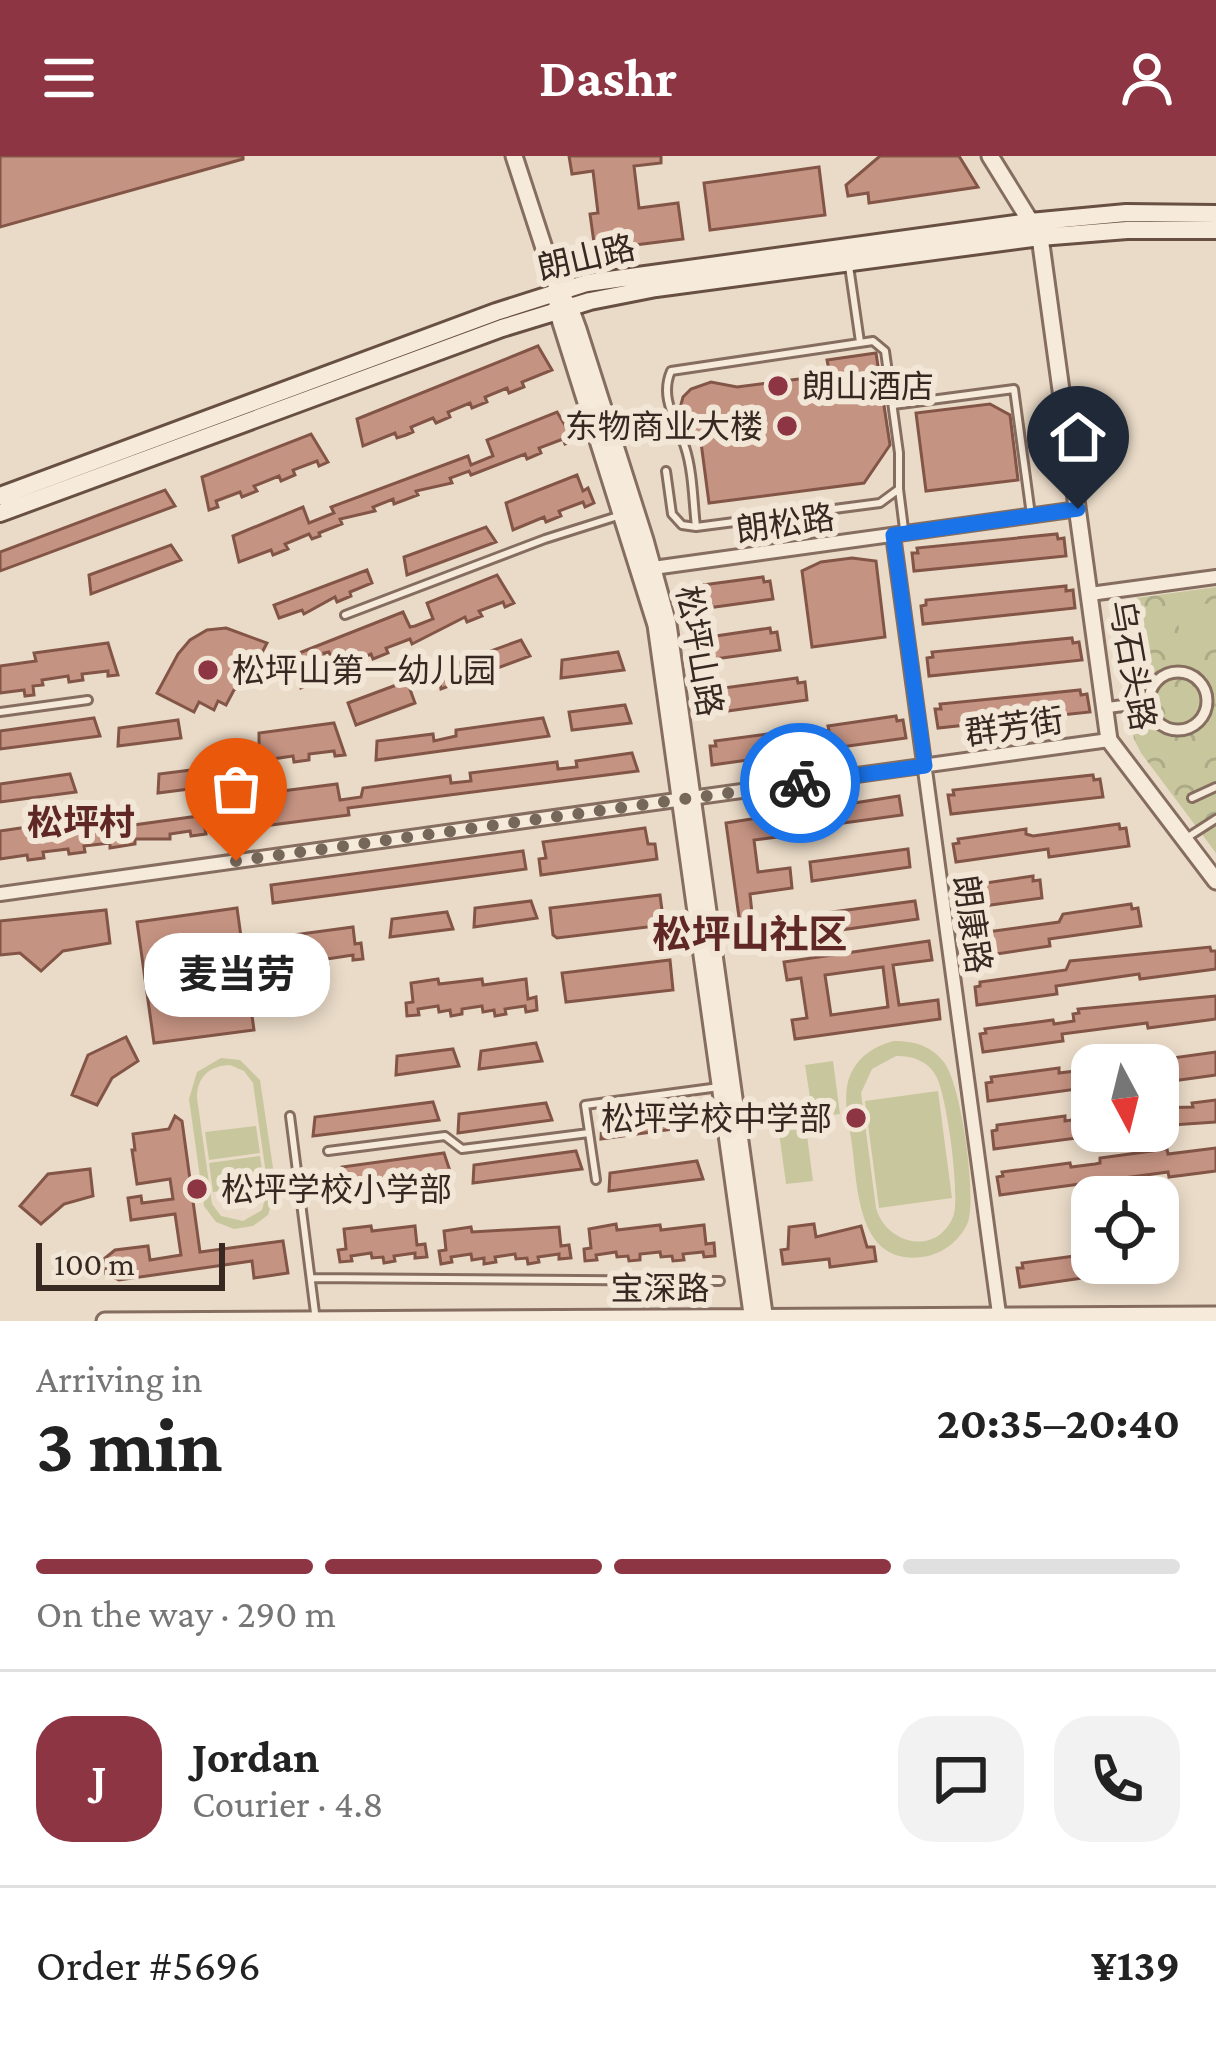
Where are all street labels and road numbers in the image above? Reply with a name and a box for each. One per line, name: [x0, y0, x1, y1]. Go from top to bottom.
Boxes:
street label: 朗山路: [534, 228, 639, 287]
street label: 朗松路: [733, 498, 837, 549]
street label: 松坪山路: [670, 583, 729, 719]
street label: 乌石头路: [1103, 597, 1162, 733]
street label: 群芳街: [962, 701, 1066, 752]
street label: 朗康路: [947, 872, 998, 976]
street label: 宝深路: [611, 1270, 710, 1307]

